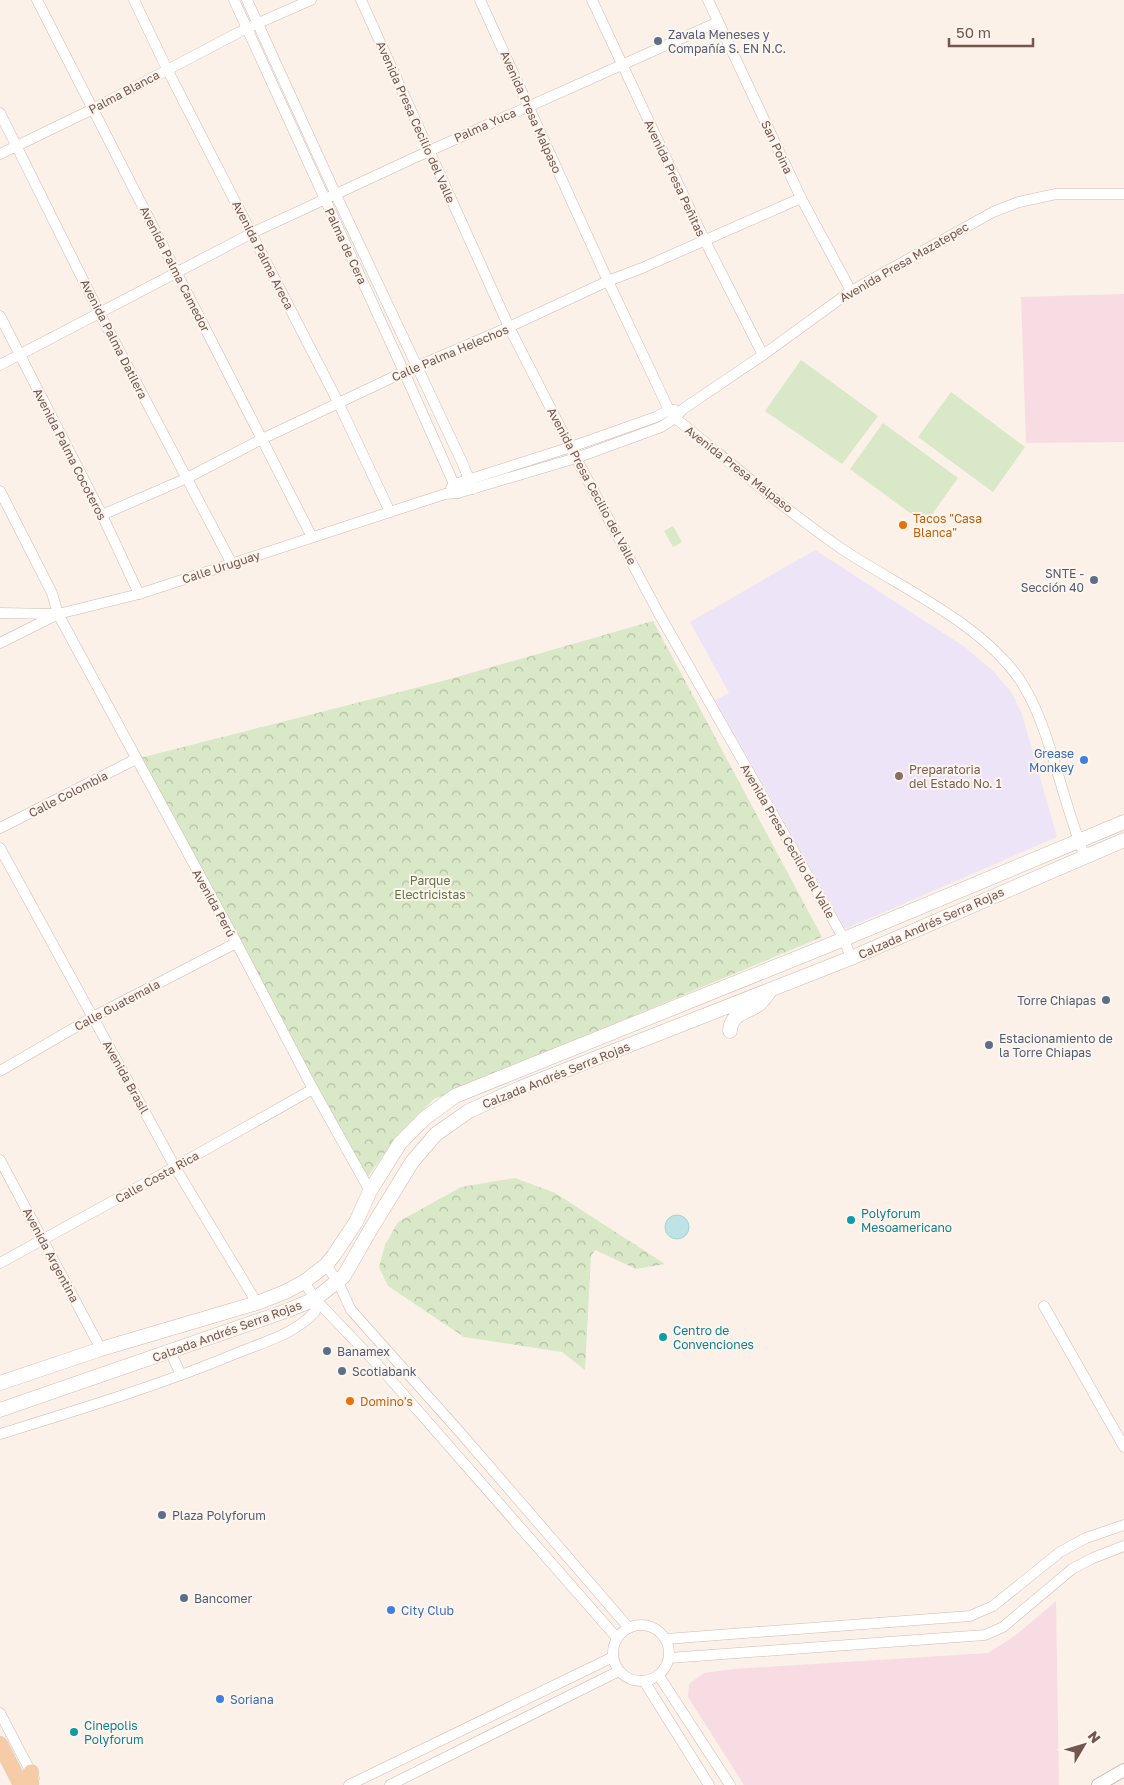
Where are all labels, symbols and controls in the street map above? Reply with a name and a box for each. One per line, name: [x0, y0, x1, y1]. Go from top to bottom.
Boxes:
scale bar: [949, 15, 1033, 47]
text: 50 m: [956, 23, 991, 41]
place label: Zavala Meneses y Compañía S. EN N.C.: [668, 27, 786, 56]
marker: Zavala Meneses y Compañía S. EN N.C.: [652, 35, 664, 47]
street label: Avenida Presa Cecilio del Valle: [373, 39, 459, 205]
street label: Avenida Presa Malpaso: [497, 48, 565, 176]
street label: Palma Blanca: [86, 67, 162, 117]
street label: Palma Yuca: [452, 105, 518, 145]
street label: Avenida Presa Peñitas: [641, 117, 709, 239]
street label: San Poina: [758, 118, 796, 176]
street label: Avenida Palma Areca: [229, 198, 297, 312]
street label: Avenida Palma Camedor: [137, 204, 213, 335]
street label: Palma de Cera: [322, 205, 370, 287]
street label: Avenida Presa Mazatepec: [837, 219, 972, 305]
street label: Avenida Palma Datilera: [77, 277, 151, 401]
street label: Calle Palma Helechos: [389, 322, 511, 384]
street label: Avenida Palma Cocoteros: [30, 385, 110, 523]
street label: Avenida Presa Cecilio del Valle: [544, 405, 640, 567]
street label: Avenida Presa Malpaso: [682, 422, 796, 516]
place label: Tacos "Casa Blanca": [913, 511, 982, 540]
marker: Tacos "Casa Blanca": [897, 519, 909, 531]
street label: Calle Uruguay: [180, 547, 262, 587]
place label: SNTE - Sección 40: [1021, 566, 1084, 595]
marker: SNTE - Sección 40: [1088, 574, 1100, 586]
place label: Grease Monkey: [1029, 746, 1074, 775]
marker: Grease Monkey: [1078, 754, 1090, 766]
street label: Avenida Presa Cecilio del Valle: [738, 761, 839, 921]
place label: Preparatoria del Estado No. 1: [909, 762, 1002, 791]
street label: Calle Colombia: [26, 768, 110, 820]
marker: Preparatoria del Estado No. 1: [893, 770, 905, 782]
street label: Avenida Perú: [189, 866, 239, 940]
park label: Parque Electricistas: [394, 873, 466, 902]
street label: Calzada Andrés Serra Rojas: [856, 884, 1006, 962]
street label: Calle Guatemala: [72, 976, 162, 1034]
place label: Torre Chiapas: [1017, 993, 1096, 1008]
marker: Torre Chiapas: [1100, 994, 1112, 1006]
place label: Estacionamiento de la Torre Chiapas: [999, 1031, 1113, 1060]
street label: Avenida Brasil: [100, 1038, 152, 1116]
street label: Calzada Andrés Serra Rojas: [480, 1038, 632, 1112]
marker: Estacionamiento de la Torre Chiapas: [983, 1039, 995, 1051]
street label: Calle Costa Rica: [112, 1148, 202, 1206]
street label: Avenida Argentina: [20, 1205, 82, 1305]
place label: Polyforum Mesoamericano: [861, 1206, 952, 1235]
marker: Polyforum Mesoamericano: [845, 1214, 857, 1226]
street label: Calzada Andrés Serra Rojas: [150, 1297, 304, 1365]
place label: Centro de Convenciones: [673, 1323, 754, 1352]
marker: Centro de Convenciones: [657, 1331, 669, 1343]
place label: Banamex: [337, 1344, 390, 1359]
marker: Banamex: [321, 1345, 333, 1357]
place label: Scotiabank: [352, 1364, 417, 1379]
marker: Scotiabank: [336, 1365, 348, 1377]
place label: Domino's: [360, 1394, 413, 1409]
marker: Domino's: [344, 1395, 356, 1407]
place label: Plaza Polyforum: [172, 1508, 266, 1523]
marker: Plaza Polyforum: [156, 1509, 168, 1521]
place label: Bancomer: [194, 1591, 253, 1606]
marker: Bancomer: [178, 1592, 190, 1604]
place label: City Club: [401, 1603, 454, 1618]
marker: City Club: [385, 1604, 397, 1616]
place label: Soriana: [230, 1692, 274, 1707]
marker: Soriana: [214, 1693, 226, 1705]
place label: Cinepolis Polyforum: [84, 1718, 144, 1747]
north arrow: [1059, 1720, 1109, 1770]
marker: Cinepolis Polyforum: [68, 1726, 80, 1738]
text: N: [1085, 1727, 1105, 1746]

